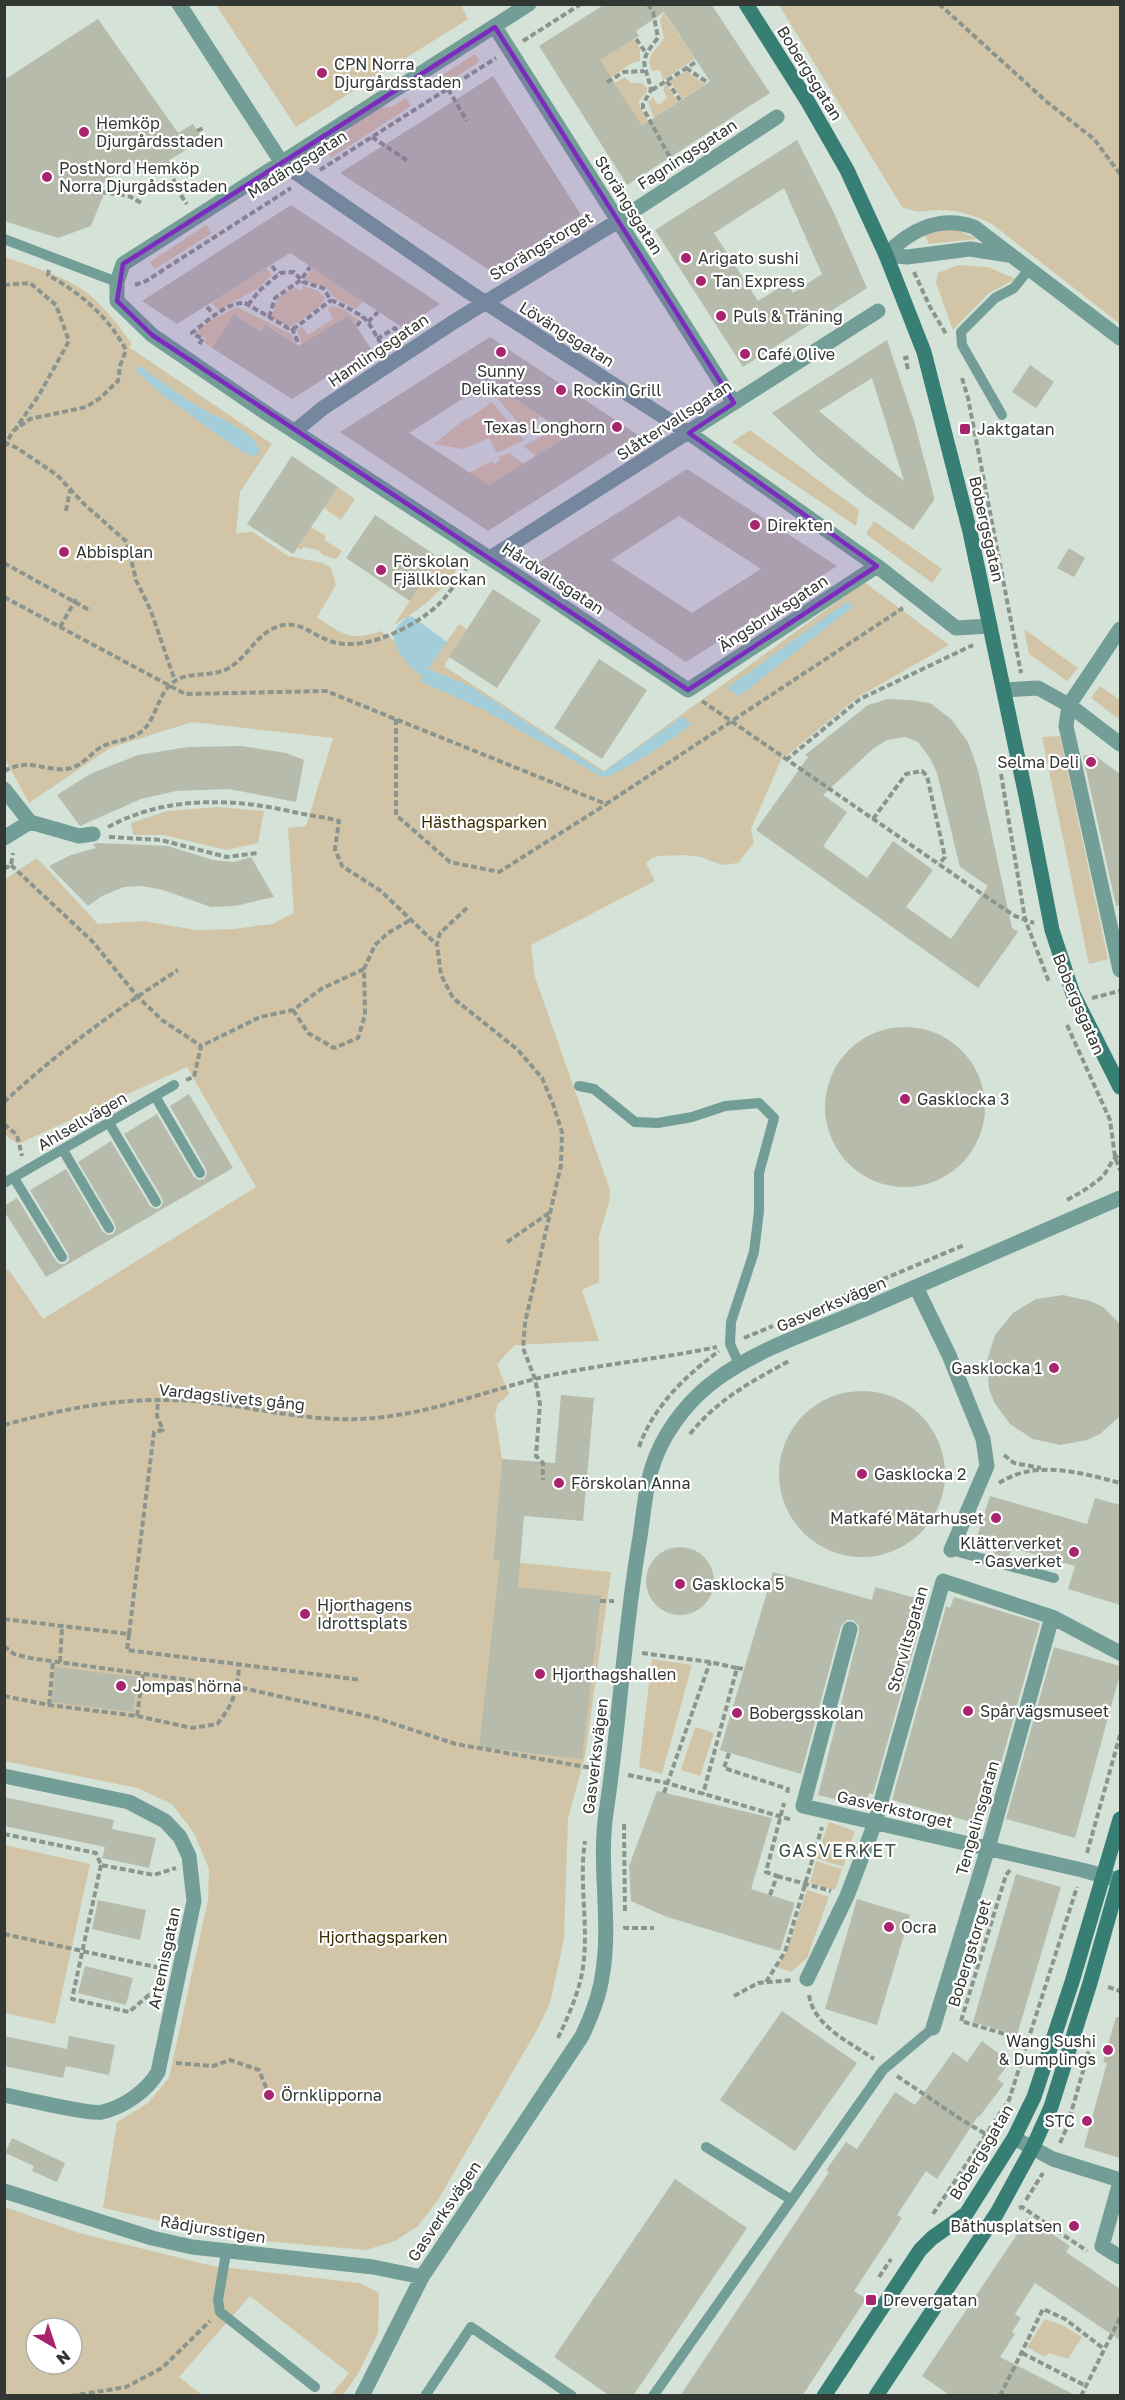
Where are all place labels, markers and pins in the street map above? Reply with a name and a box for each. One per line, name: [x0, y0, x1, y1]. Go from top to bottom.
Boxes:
place label: CPN Norra Djurgårdsstaden: [334, 54, 461, 92]
marker: CPN Norra Djurgårdsstaden: [315, 66, 329, 80]
place label: Hemköp Djurgårdsstaden: [96, 113, 223, 151]
marker: Hemköp Djurgårdsstaden: [77, 125, 91, 139]
place label: PostNord Hemköp Norra Djurgådsstaden: [59, 158, 227, 196]
marker: PostNord Hemköp Norra Djurgådsstaden: [40, 170, 54, 184]
place label: Arigato sushi: [698, 248, 799, 268]
marker: Arigato sushi: [679, 251, 693, 265]
place label: Tan Express: [713, 271, 805, 291]
marker: Tan Express: [694, 274, 708, 288]
place label: Puls & Träning: [733, 306, 843, 326]
marker: Puls & Träning: [714, 309, 728, 323]
place label: Café Olive: [757, 344, 835, 364]
marker: Sunny Delikatess: [494, 345, 508, 359]
marker: Café Olive: [738, 347, 752, 361]
place label: Sunny Delikatess: [461, 361, 541, 399]
place label: Rockin Grill: [573, 380, 661, 400]
marker: Rockin Grill: [554, 383, 568, 397]
place label: Texas Longhorn: [484, 417, 605, 437]
place label: Jaktgatan: [977, 419, 1055, 439]
marker: Texas Longhorn: [610, 420, 624, 434]
marker: Jaktgatan: [958, 422, 972, 436]
place label: Direkten: [767, 515, 833, 535]
marker: Direkten: [748, 518, 762, 532]
place label: Abbisplan: [76, 542, 153, 562]
marker: Abbisplan: [57, 545, 71, 559]
place label: Förskolan Fjällklockan: [393, 551, 486, 589]
marker: Förskolan Fjällklockan: [374, 563, 388, 577]
place label: Selma Deli: [997, 752, 1079, 772]
marker: Selma Deli: [1084, 755, 1098, 769]
place label: Gasklocka 3: [917, 1089, 1009, 1109]
marker: Gasklocka 3: [898, 1092, 912, 1106]
place label: Gasklocka 1: [951, 1358, 1042, 1378]
marker: Gasklocka 1: [1047, 1361, 1061, 1375]
place label: Gasklocka 2: [874, 1464, 966, 1484]
marker: Gasklocka 2: [855, 1467, 869, 1481]
place label: Förskolan Anna: [571, 1473, 690, 1493]
marker: Förskolan Anna: [552, 1476, 566, 1490]
place label: Matkafé Mätarhuset: [830, 1508, 984, 1528]
marker: Matkafé Mätarhuset: [989, 1511, 1003, 1525]
place label: Klätterverket - Gasverket: [960, 1533, 1062, 1571]
marker: Klätterverket - Gasverket: [1067, 1545, 1081, 1559]
place label: Gasklocka 5: [692, 1574, 784, 1594]
marker: Gasklocka 5: [673, 1577, 687, 1591]
place label: Hjorthagens Idrottsplats: [317, 1595, 412, 1633]
marker: Hjorthagens Idrottsplats: [298, 1607, 312, 1621]
place label: Hjorthagshallen: [552, 1664, 676, 1684]
marker: Hjorthagshallen: [533, 1667, 547, 1681]
place label: Jompas hörna: [133, 1676, 242, 1696]
marker: Jompas hörna: [114, 1679, 128, 1693]
place label: Spårvägsmuseet: [980, 1701, 1109, 1721]
place label: Bobergsskolan: [749, 1703, 864, 1723]
marker: Spårvägsmuseet: [961, 1704, 975, 1718]
marker: Bobergsskolan: [730, 1706, 744, 1720]
place label: Ocra: [901, 1917, 937, 1937]
marker: Ocra: [882, 1920, 896, 1934]
place label: Wang Sushi & Dumplings: [999, 2031, 1096, 2069]
marker: Wang Sushi & Dumplings: [1101, 2043, 1115, 2057]
place label: Örnklipporna: [281, 2085, 382, 2105]
marker: Örnklipporna: [262, 2088, 276, 2102]
place label: STC: [1044, 2111, 1075, 2131]
marker: STC: [1080, 2114, 1094, 2128]
place label: Båthusplatsen: [950, 2216, 1062, 2236]
marker: Båthusplatsen: [1067, 2219, 1081, 2233]
place label: Drevergatan: [883, 2290, 977, 2310]
marker: Drevergatan: [864, 2293, 878, 2307]

